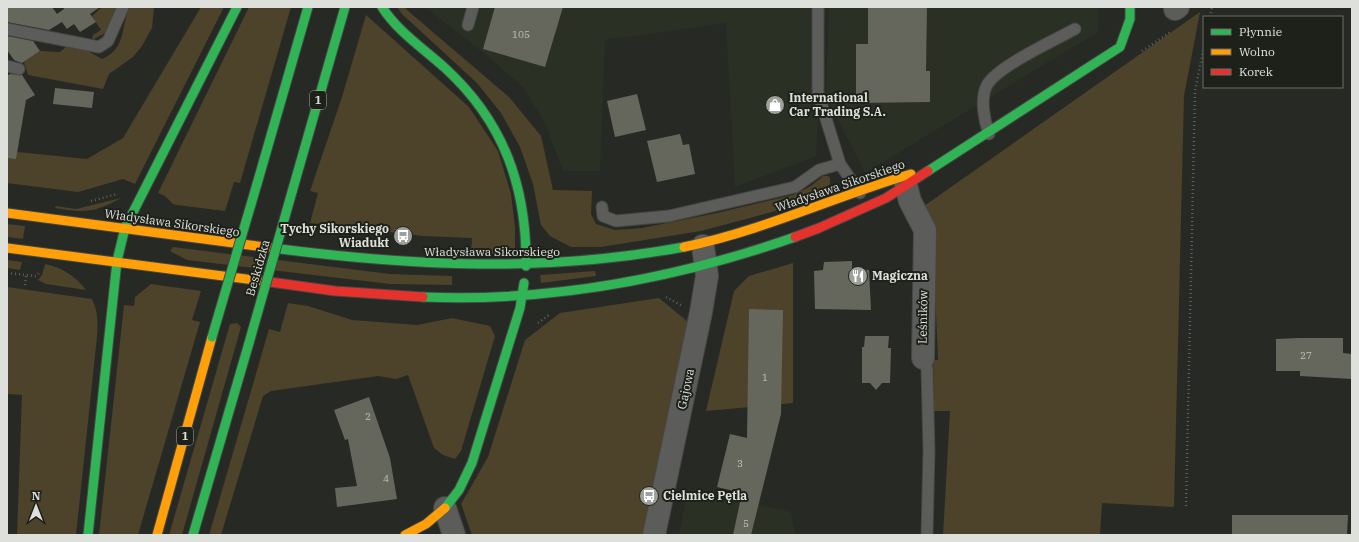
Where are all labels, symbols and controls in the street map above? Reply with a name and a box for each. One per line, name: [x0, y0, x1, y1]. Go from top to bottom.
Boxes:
legend: [1203, 16, 1343, 88]
text: Płynnie: [1239, 24, 1282, 39]
house number: 105: [512, 28, 530, 41]
text: Wolno: [1239, 44, 1275, 59]
text: Korek: [1239, 64, 1273, 79]
place label: International Car Trading S.A.: [789, 90, 886, 119]
road number: 1: [310, 91, 326, 109]
shop icon: International Car Trading S.A.: [764, 94, 786, 116]
street label: Władysława Sikorskiego: [773, 156, 907, 215]
street label: Władysława Sikorskiego: [104, 206, 241, 239]
place label: Tychy Sikorskiego Wiadukt: [280, 221, 390, 250]
bus stop icon: Tychy Sikorskiego Wiadukt: [392, 225, 414, 247]
street label: Beskidzka: [242, 237, 273, 298]
street label: Władysława Sikorskiego: [424, 244, 560, 259]
restaurant icon: Magiczna: [847, 265, 869, 287]
place label: Magiczna: [872, 268, 928, 283]
street label: Leśników: [915, 289, 930, 344]
house number: 27: [1300, 349, 1312, 362]
street label: Gajowa: [674, 367, 697, 411]
house number: 1: [762, 371, 768, 384]
house number: 2: [365, 410, 371, 423]
road number: 1: [177, 427, 193, 445]
house number: 3: [737, 457, 743, 470]
house number: 4: [383, 472, 389, 485]
bus stop icon: Cielmice Pętla: [638, 485, 660, 507]
north arrow: [16, 486, 56, 526]
place label: Cielmice Pętla: [663, 488, 747, 503]
text: N: [32, 489, 41, 503]
house number: 5: [743, 517, 749, 530]

